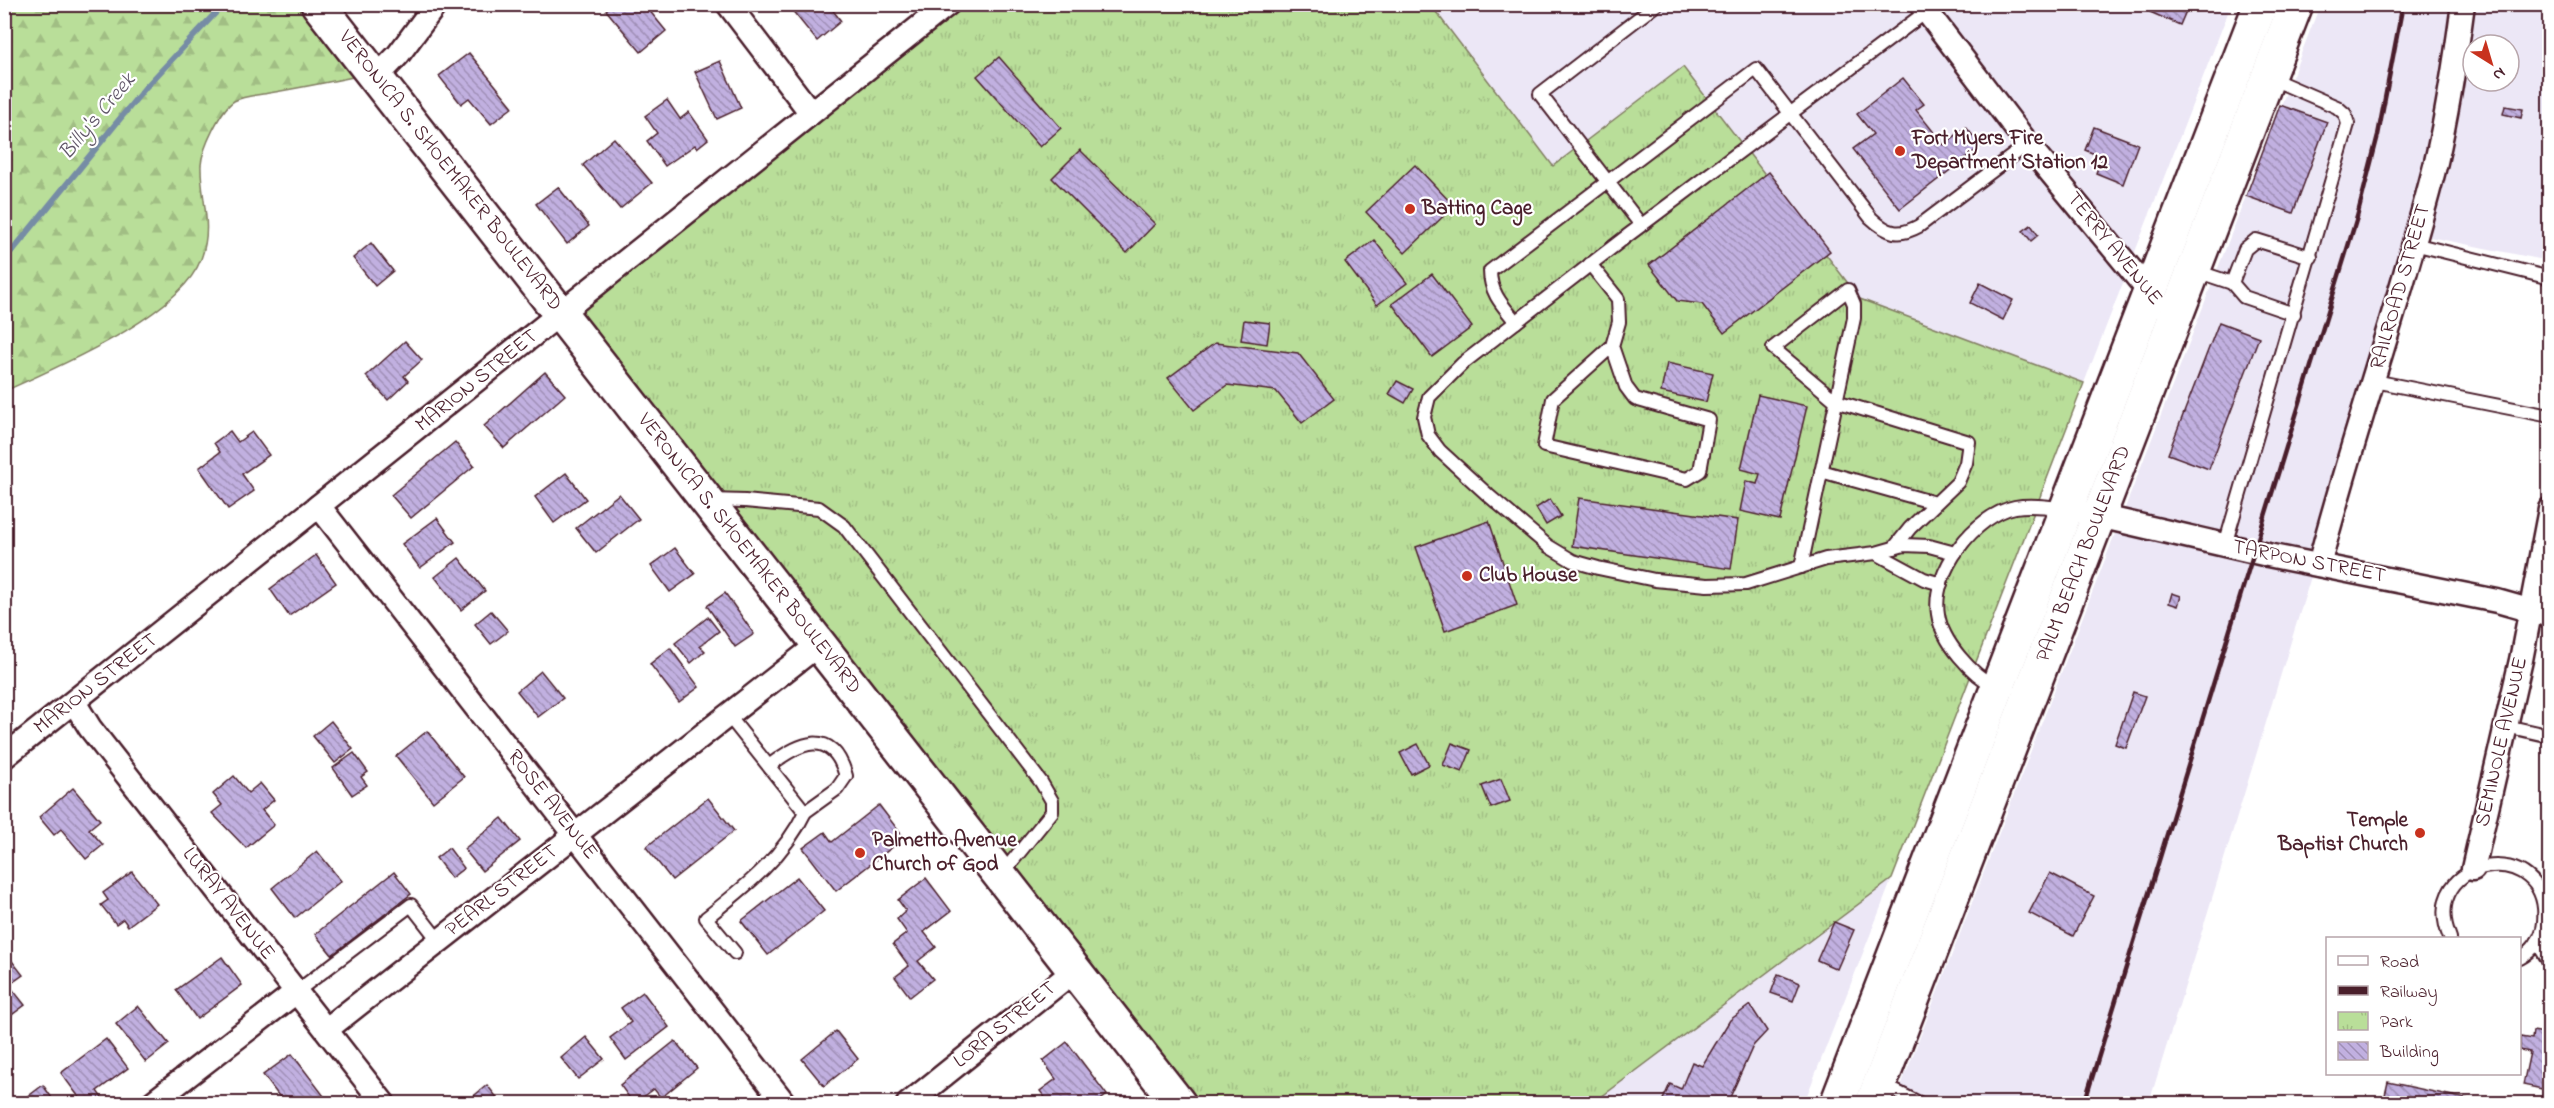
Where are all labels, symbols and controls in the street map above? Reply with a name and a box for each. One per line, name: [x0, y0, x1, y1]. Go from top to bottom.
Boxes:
street label: VERONICA S. SHOEMAKER BOULEVARD: [330, 23, 569, 318]
north arrow: [2461, 33, 2521, 93]
text: N: [2487, 61, 2510, 86]
water label: Billy's Creek: [52, 65, 145, 168]
place label: Fort Myers Fire Department Station 12: [1911, 124, 2108, 178]
marker: Fort Myers Fire Department Station 12: [1893, 144, 1907, 158]
street label: TERRY AVENUE: [2059, 186, 2169, 312]
place label: Batting Cage: [1421, 194, 1533, 226]
street label: RAILROAD STREET: [2363, 201, 2439, 373]
marker: Batting Cage: [1403, 202, 1417, 216]
street label: MARION STREET: [409, 322, 545, 440]
street label: VERONICA S. SHOEMAKER BOULEVARD: [629, 406, 868, 701]
street label: PALM BEACH BOULEVARD: [2029, 441, 2139, 667]
street label: TARPON STREET: [2230, 532, 2388, 592]
place label: Club House: [1479, 561, 1578, 591]
marker: Club House: [1460, 569, 1474, 583]
street label: MARION STREET: [28, 626, 164, 742]
street label: SEMINOLE AVENUE: [2468, 654, 2536, 830]
street label: ROSE AVENUE: [499, 743, 605, 867]
place label: Temple Baptist Church: [2277, 806, 2409, 860]
place label: Palmetto Avenue Church of God: [872, 826, 1017, 880]
marker: Temple Baptist Church: [2413, 826, 2427, 840]
street label: PEARL STREET: [439, 837, 565, 945]
street label: LURAY AVENUE: [174, 841, 282, 967]
marker: Palmetto Avenue Church of God: [853, 846, 867, 860]
legend: [2326, 937, 2521, 1075]
text: Road: [2380, 950, 2419, 976]
street label: LORA STREET: [947, 974, 1063, 1076]
text: Railway: [2380, 980, 2437, 1006]
text: Park: [2380, 1010, 2413, 1036]
text: Building: [2379, 1040, 2439, 1067]

